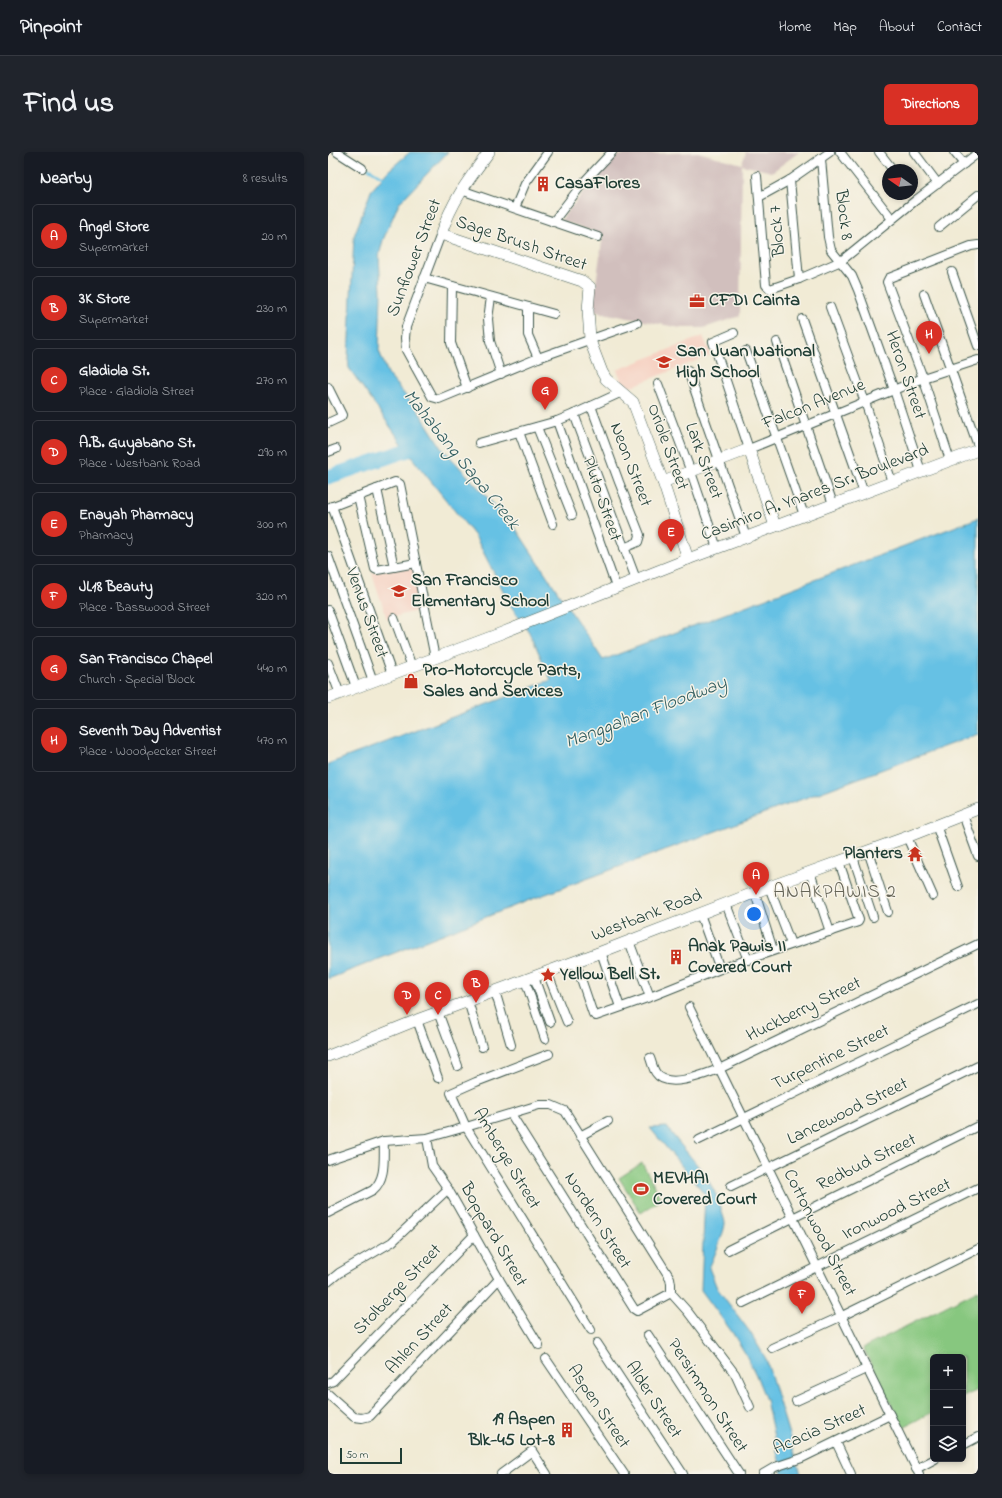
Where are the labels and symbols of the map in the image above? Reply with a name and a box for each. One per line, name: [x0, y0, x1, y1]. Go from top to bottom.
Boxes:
north arrow: [882, 164, 918, 200]
place label: CasaFlores: [555, 171, 640, 197]
building icon: CasaFlores: [534, 175, 552, 193]
street label: Block 8: [827, 187, 859, 242]
street label: Sunflower Street: [381, 195, 449, 321]
street label: Block 7: [763, 204, 793, 259]
street label: Sage Brush Street: [451, 209, 590, 280]
place label: CFDI Cainta: [709, 288, 800, 314]
office icon: CFDI Cainta: [688, 292, 706, 310]
pin: H: [916, 321, 942, 354]
street label: Heron Street: [880, 328, 930, 422]
place label: San Juan National High School: [676, 339, 815, 387]
school or university icon: San Juan National High School: [655, 353, 673, 371]
street label: Falcon Avenue: [758, 372, 870, 438]
pin: G: [532, 377, 558, 410]
water label: Mahabang Sapa Creek: [395, 384, 527, 537]
street label: Oriole Street: [639, 400, 695, 494]
street label: Neon Street: [602, 419, 658, 511]
street label: Lark Street: [677, 419, 729, 503]
street label: Casimiro A. Ynares Sr. Boulevard: [697, 437, 933, 549]
street label: Pluto Street: [574, 453, 628, 545]
pin: E: [658, 519, 684, 552]
street label: Venus Street: [337, 563, 394, 662]
place label: San Francisco Elementary School: [411, 568, 549, 616]
school or university icon: San Francisco Elementary School: [390, 582, 408, 600]
place label: Pro-Motorcycle Parts, Sales and Services: [423, 658, 580, 705]
water label: Manggahan Floodway: [561, 670, 731, 757]
shop icon: Pro-Motorcycle Parts, Sales and Services: [402, 672, 420, 690]
place label: Planters: [843, 841, 903, 867]
temple icon: Planters: [906, 845, 924, 863]
pin: A: [743, 862, 769, 895]
district label: ANAKPAWIS 2: [773, 879, 897, 906]
street label: Westbank Road: [588, 883, 706, 949]
your location: [744, 904, 764, 924]
place label: Anak Pawis II Covered Court: [688, 934, 793, 981]
building icon: Anak Pawis II Covered Court: [667, 948, 685, 966]
place label: Yellow Bell St.: [559, 962, 660, 988]
place icon: Yellow Bell St.: [539, 966, 557, 984]
pin: B: [463, 970, 489, 1003]
street label: Huckberry Street: [742, 971, 866, 1049]
pin: D: [394, 982, 420, 1015]
pin: C: [425, 982, 451, 1015]
street label: Turpentine Street: [768, 1018, 894, 1098]
street label: Lancewood Street: [783, 1071, 913, 1153]
street label: Amberge Street: [465, 1103, 547, 1215]
street label: Redbud Street: [813, 1128, 921, 1198]
street label: Cottonwood Street: [776, 1165, 862, 1301]
place label: MEVHAI Covered Court: [653, 1166, 758, 1213]
street label: Nordern Street: [557, 1168, 637, 1274]
street label: Ironwood Street: [838, 1172, 956, 1248]
street label: Boppard Street: [452, 1177, 533, 1292]
sports icon: MEVHAI Covered Court: [632, 1180, 650, 1198]
street label: Stolberge Street: [347, 1238, 449, 1342]
pin: F: [789, 1281, 815, 1314]
street label: Ahlen Street: [380, 1297, 460, 1381]
street label: Persimmon Street: [660, 1334, 754, 1458]
street label: Alder Street: [618, 1356, 688, 1444]
street label: Aspen Street: [560, 1360, 636, 1454]
street label: Acacia Street: [769, 1398, 871, 1462]
place label: 19 Aspen Blk-45 Lot-8: [468, 1407, 555, 1454]
building icon: 19 Aspen Blk-45 Lot-8: [558, 1421, 576, 1439]
scale bar: [340, 1446, 402, 1465]

